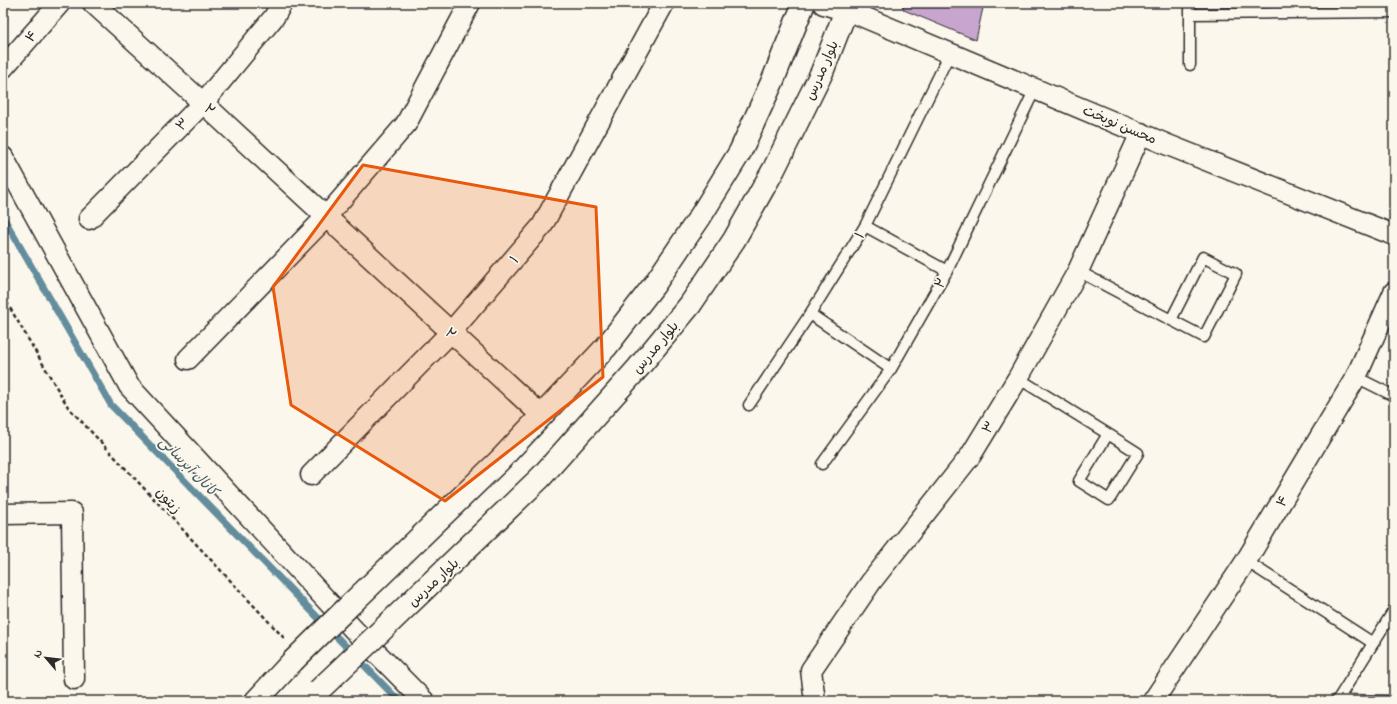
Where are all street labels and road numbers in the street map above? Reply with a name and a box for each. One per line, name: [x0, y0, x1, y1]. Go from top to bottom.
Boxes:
street label: ۴: [21, 26, 44, 48]
street label: بلوار مدرس: [800, 37, 845, 104]
street label: ۲: [198, 99, 220, 121]
street label: محسن نوبخت: [1079, 100, 1160, 150]
street label: ۳: [172, 114, 195, 136]
street label: ۱: [850, 228, 871, 244]
street label: ۱: [506, 251, 525, 269]
street label: ۲: [930, 274, 953, 293]
street label: بلوار مدرس: [628, 317, 685, 379]
street label: ۲: [439, 323, 461, 345]
street label: ۳: [977, 417, 1001, 438]
street label: زیتون: [150, 483, 186, 519]
street label: ۴: [1272, 492, 1295, 512]
street label: بلوار مدرس: [404, 554, 464, 612]

